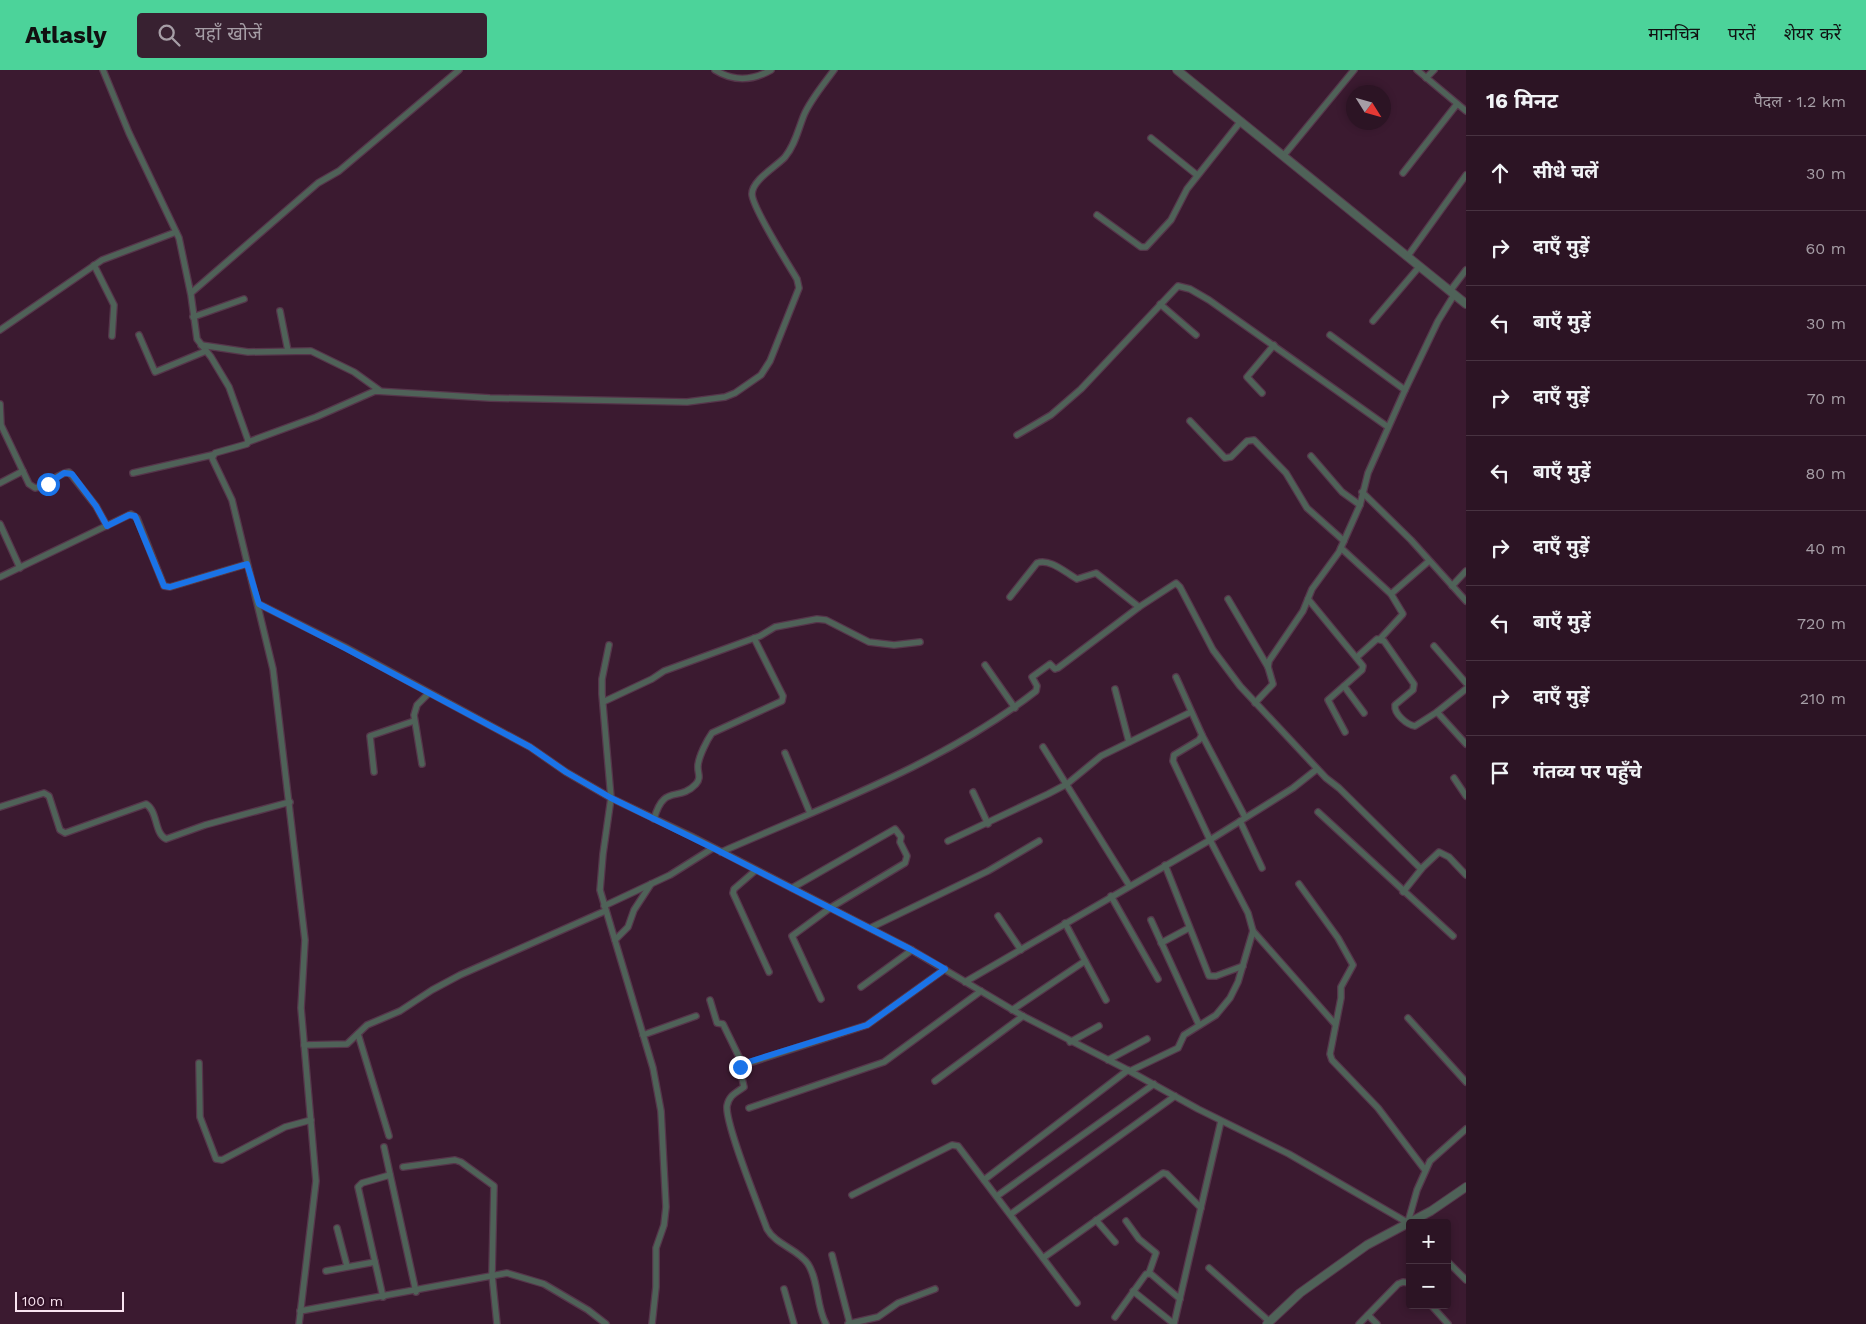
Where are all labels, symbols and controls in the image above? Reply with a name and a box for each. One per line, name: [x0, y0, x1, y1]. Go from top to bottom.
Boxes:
search box: [137, 13, 487, 58]
text: Atlasly: [25, 21, 107, 49]
icon: search: [155, 21, 183, 49]
text: यहाँ खोजें: [195, 22, 262, 45]
text: मानचित्र: [1648, 23, 1700, 44]
text: परतें: [1728, 23, 1756, 44]
text: शेयर करें: [1784, 23, 1841, 44]
north arrow: [1346, 85, 1391, 130]
text: 16 मिनट: [1486, 88, 1558, 113]
text: पैदल · 1.2 km: [1754, 92, 1846, 111]
icon: ahead: [1486, 159, 1514, 187]
text: सीधे चलें: [1533, 160, 1598, 183]
text: 30 m: [1806, 164, 1846, 183]
icon: right: [1486, 234, 1514, 262]
text: दाएँ मुड़ें: [1533, 235, 1589, 258]
text: 60 m: [1806, 239, 1846, 258]
icon: left: [1486, 309, 1514, 337]
text: बाएँ मुड़ें: [1533, 310, 1591, 333]
text: 30 m: [1806, 314, 1846, 333]
icon: right: [1486, 384, 1514, 412]
text: दाएँ मुड़ें: [1533, 385, 1589, 408]
text: 70 m: [1807, 389, 1846, 408]
icon: left: [1486, 459, 1514, 487]
text: बाएँ मुड़ें: [1533, 460, 1591, 483]
text: 80 m: [1805, 464, 1846, 483]
route start: [37, 473, 60, 496]
icon: right: [1486, 534, 1514, 562]
text: दाएँ मुड़ें: [1533, 535, 1589, 558]
text: 40 m: [1806, 539, 1846, 558]
icon: left: [1486, 609, 1514, 637]
text: बाएँ मुड़ें: [1533, 610, 1591, 633]
text: 720 m: [1797, 614, 1846, 633]
icon: right: [1486, 684, 1514, 712]
text: दाएँ मुड़ें: [1533, 685, 1589, 708]
text: 210 m: [1800, 689, 1846, 708]
icon: arrive: [1486, 759, 1514, 787]
text: गंतव्य पर पहुँचे: [1533, 760, 1642, 783]
route end: [729, 1056, 752, 1079]
map controls: [1406, 1219, 1451, 1309]
button: +: [1406, 1219, 1451, 1264]
button: −: [1406, 1264, 1451, 1309]
scale bar: [15, 1289, 124, 1312]
text: 100 m: [22, 1293, 63, 1309]

